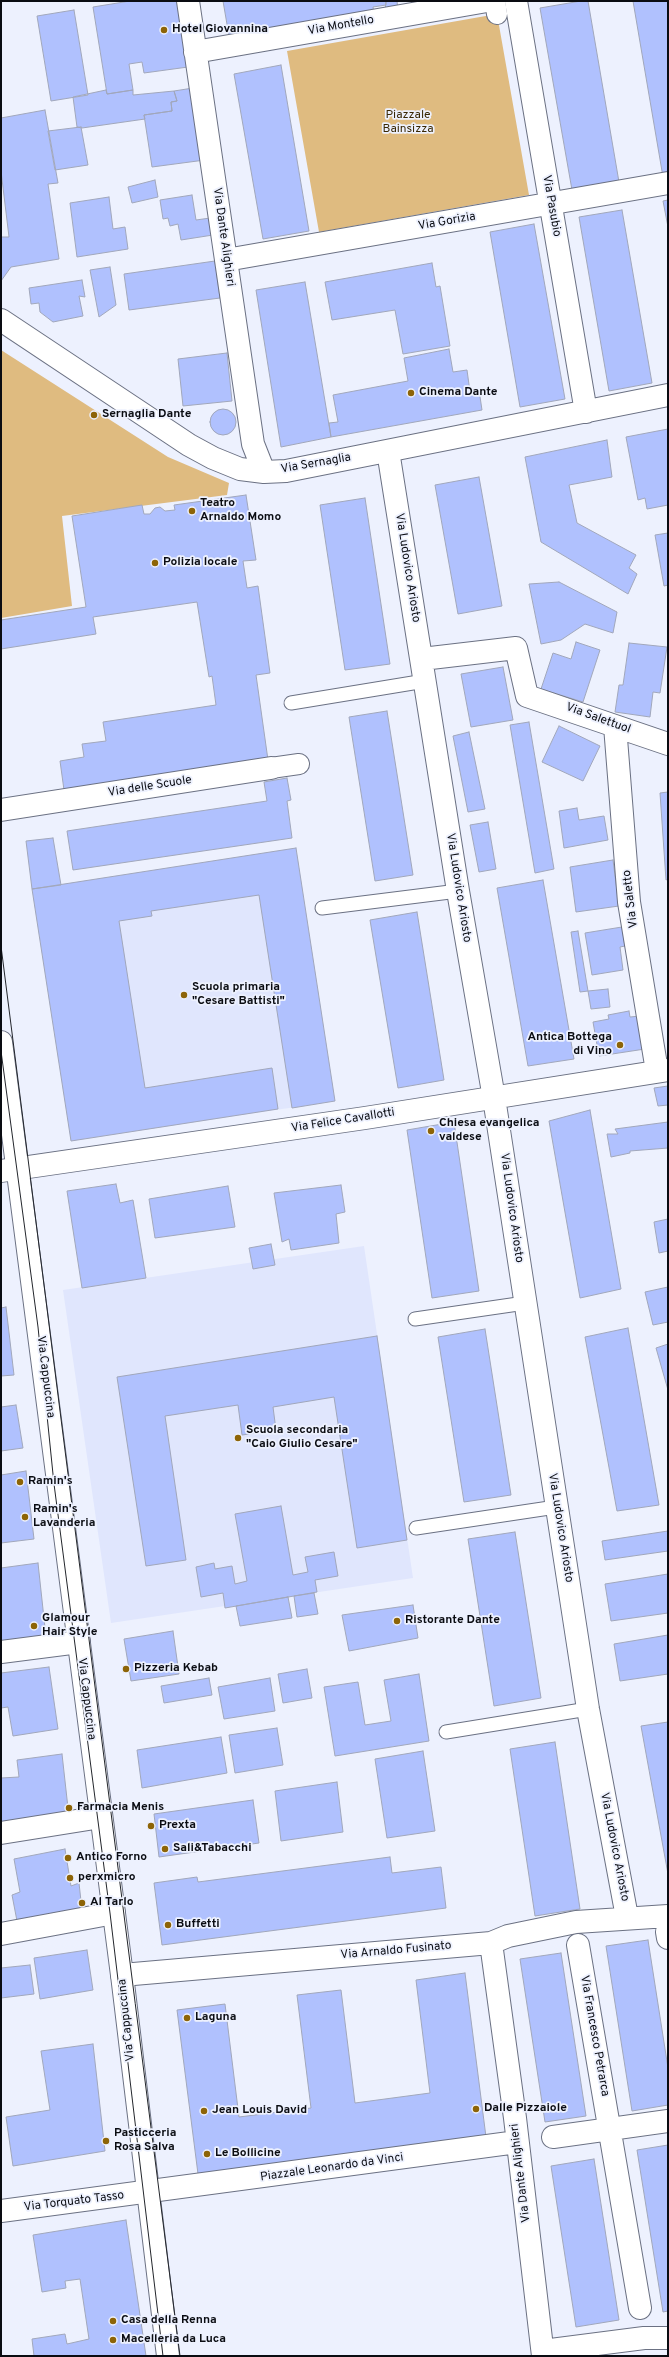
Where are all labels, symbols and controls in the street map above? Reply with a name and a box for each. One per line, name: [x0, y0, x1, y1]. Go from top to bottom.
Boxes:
street label: Via Montello: [307, 13, 375, 39]
place label: Hotel Giovannina: [172, 23, 268, 37]
marker: Hotel Giovannina: [159, 25, 169, 35]
park label: Piazzale Bainsizza: [382, 109, 434, 137]
street label: Via Pasubio: [538, 174, 564, 238]
street label: Via Dante Alighieri: [209, 187, 237, 287]
street label: Via Gorizia: [417, 210, 477, 234]
place label: Cinema Dante: [419, 386, 497, 400]
marker: Cinema Dante: [406, 388, 416, 398]
place label: Sernaglia Dante: [102, 408, 191, 422]
marker: Sernaglia Dante: [89, 410, 99, 420]
street label: Via Sernaglia: [280, 451, 352, 477]
place label: Teatro Arnaldo Momo: [200, 497, 281, 525]
marker: Teatro Arnaldo Momo: [187, 506, 197, 516]
street label: Via Ludovico Ariosto: [391, 512, 423, 624]
place label: Polizia locale: [163, 556, 237, 570]
marker: Polizia locale: [150, 558, 160, 568]
street label: Via Salettuol: [564, 701, 632, 737]
street label: Via delle Scuole: [107, 773, 193, 801]
street label: Via Ludovico Ariosto: [442, 832, 474, 944]
street label: Via Saletto: [620, 869, 642, 929]
place label: Scuola primaria "Cesare Battisti": [192, 981, 285, 1009]
marker: Scuola primaria "Cesare Battisti": [179, 990, 189, 1000]
place label: Antica Bottega di Vino: [527, 1031, 612, 1059]
marker: Antica Bottega di Vino: [615, 1040, 625, 1050]
street label: Via Felice Cavallotti: [290, 1106, 396, 1136]
place label: Chiesa evangelica valdese: [439, 1117, 540, 1145]
marker: Chiesa evangelica valdese: [426, 1126, 436, 1136]
street label: Via Ludovico Ariosto: [496, 1152, 526, 1264]
street label: Via Cappuccina: [33, 1335, 57, 1419]
place label: Scuola secondaria "Caio Giulio Cesare": [246, 1424, 358, 1452]
marker: Scuola secondaria "Caio Giulio Cesare": [233, 1433, 243, 1443]
street label: Via Ludovico Ariosto: [544, 1472, 576, 1584]
place label: Ramin's: [28, 1475, 73, 1489]
marker: Ramin's: [15, 1477, 25, 1487]
place label: Ramin's Lavanderia: [33, 1503, 95, 1531]
marker: Ramin's Lavanderia: [20, 1512, 30, 1522]
place label: Glamour Hair Style: [42, 1612, 97, 1640]
place label: Ristorante Dante: [405, 1614, 500, 1628]
marker: Ristorante Dante: [392, 1616, 402, 1626]
marker: Glamour Hair Style: [29, 1621, 39, 1631]
street label: Via Cappuccina: [74, 1657, 98, 1741]
place label: Pizzeria Kebab: [134, 1662, 218, 1676]
marker: Pizzeria Kebab: [121, 1664, 131, 1674]
street label: Via Ludovico Ariosto: [596, 1791, 632, 1903]
place label: Farmacia Menis: [77, 1801, 164, 1815]
marker: Farmacia Menis: [64, 1803, 74, 1813]
place label: Prexta: [159, 1819, 196, 1833]
marker: Prexta: [146, 1821, 156, 1831]
place label: Sali&Tabacchi: [173, 1842, 252, 1856]
marker: Sali&Tabacchi: [160, 1844, 170, 1854]
place label: Antico Forno: [76, 1851, 147, 1865]
marker: Antico Forno: [63, 1853, 73, 1863]
place label: perxmicro: [78, 1871, 135, 1885]
marker: perxmicro: [65, 1873, 75, 1883]
place label: Al Tarlo: [90, 1896, 134, 1910]
marker: Al Tarlo: [77, 1898, 87, 1908]
place label: Buffetti: [176, 1918, 220, 1932]
marker: Buffetti: [163, 1920, 173, 1930]
street label: Via Arnaldo Fusinato: [340, 1939, 452, 1963]
street label: Via Francesco Petrarca: [576, 1974, 612, 2098]
street label: Via Cappuccina: [116, 1978, 138, 2062]
place label: Laguna: [195, 2011, 236, 2025]
marker: Laguna: [182, 2013, 192, 2023]
place label: Dalle Pizzaiole: [484, 2102, 567, 2116]
place label: Jean Louis David: [212, 2104, 307, 2118]
marker: Dalle Pizzaiole: [471, 2104, 481, 2114]
marker: Jean Louis David: [199, 2106, 209, 2116]
street label: Via Dante Alighieri: [508, 2123, 534, 2223]
place label: Pasticceria Rosa Salva: [114, 2127, 176, 2155]
marker: Pasticceria Rosa Salva: [101, 2136, 111, 2146]
place label: Le Bollicine: [215, 2147, 281, 2161]
marker: Le Bollicine: [202, 2149, 212, 2159]
street label: Piazzale Leonardo da Vinci: [259, 2151, 405, 2185]
street label: Via Torquato Tasso: [23, 2189, 125, 2215]
place label: Casa della Renna: [121, 2314, 217, 2328]
marker: Casa della Renna: [108, 2316, 118, 2326]
place label: Macelleria da Luca: [121, 2333, 226, 2347]
marker: Macelleria da Luca: [108, 2335, 118, 2345]

